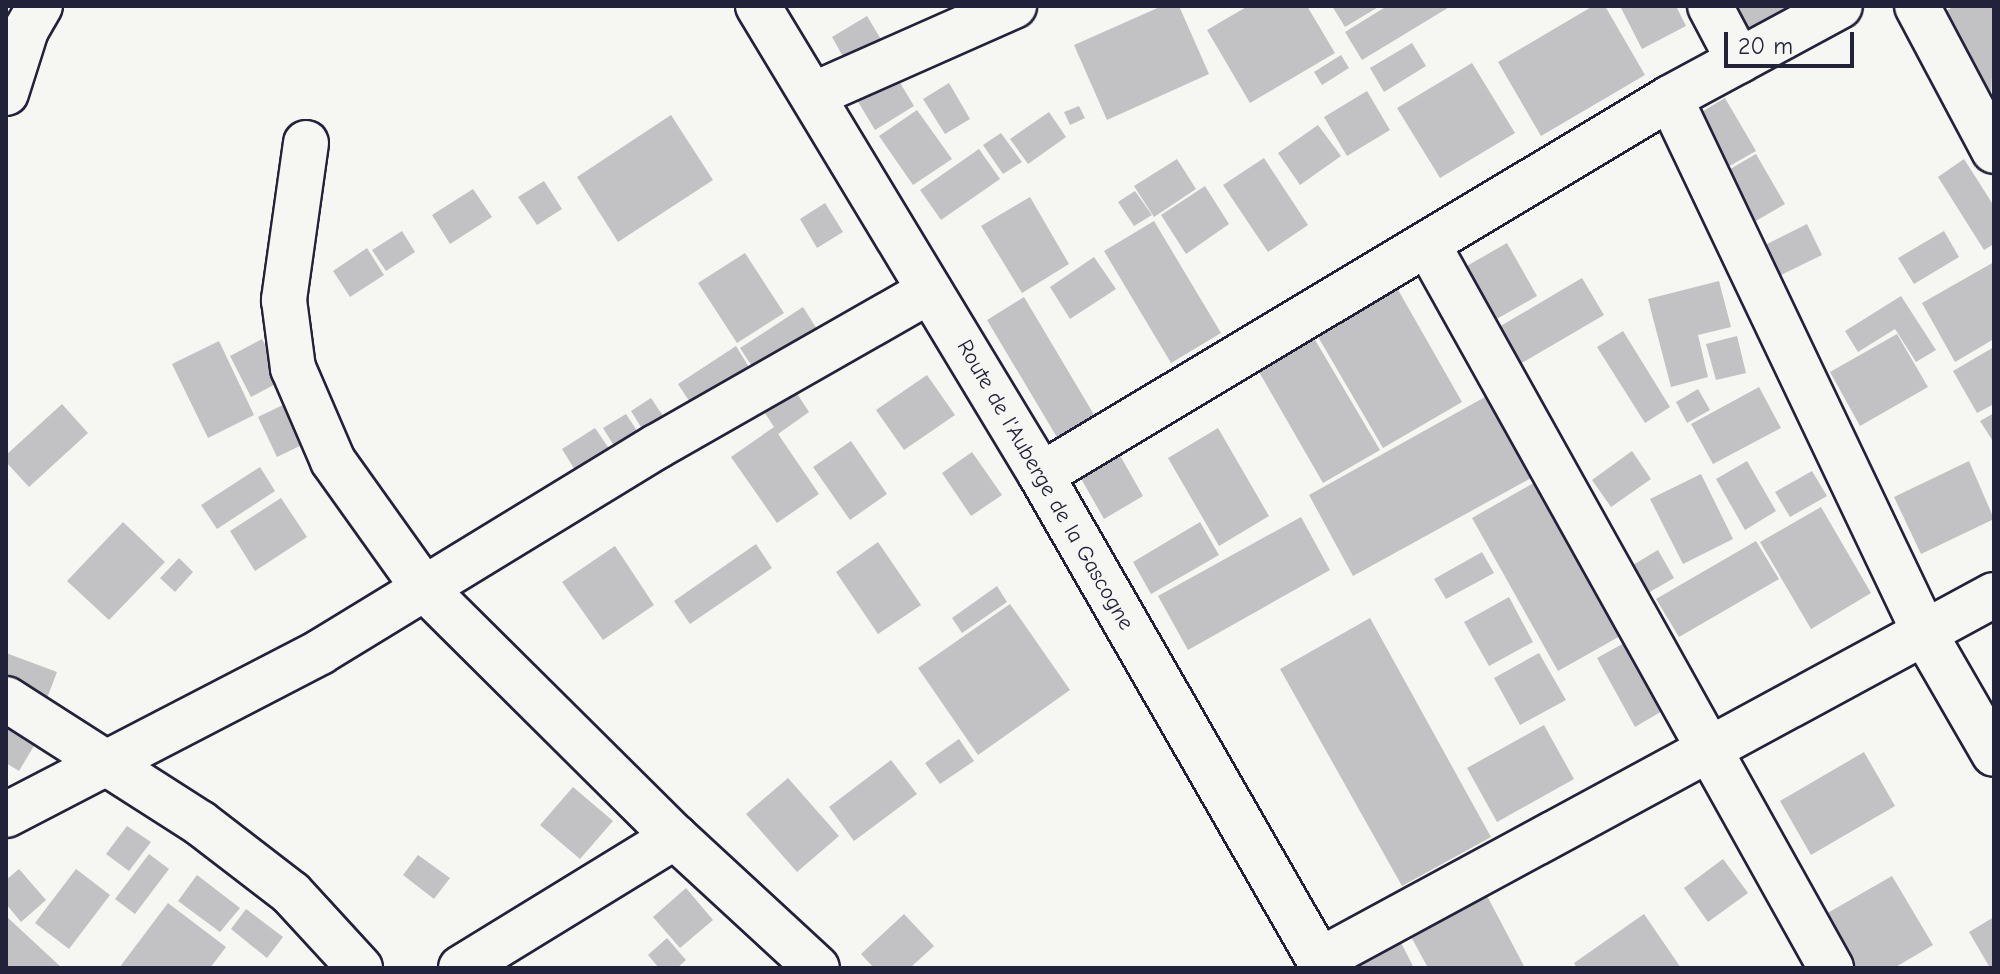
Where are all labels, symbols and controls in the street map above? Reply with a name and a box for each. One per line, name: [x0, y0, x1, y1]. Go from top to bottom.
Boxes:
scale bar: [1728, 16, 1858, 66]
text: 20 m: [1738, 32, 1793, 60]
street label: Route de l'Auberge de la Gascogne: [951, 335, 1139, 635]

